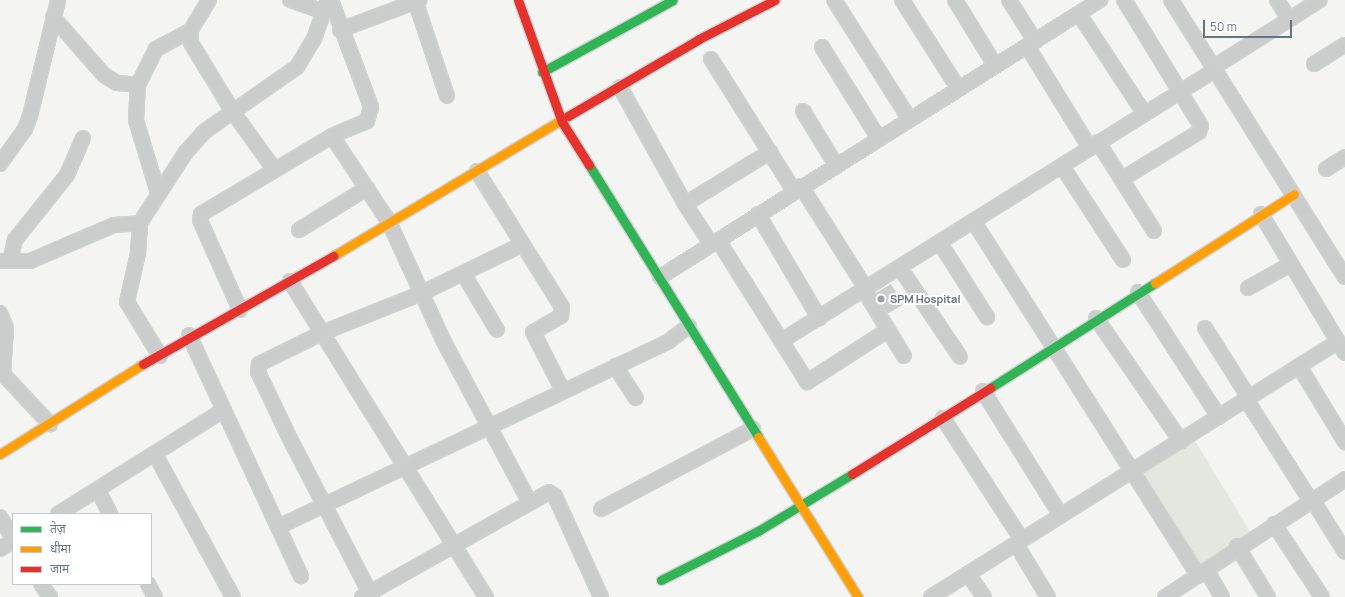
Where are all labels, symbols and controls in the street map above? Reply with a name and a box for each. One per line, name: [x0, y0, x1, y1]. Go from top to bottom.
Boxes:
scale bar: [1205, 12, 1294, 38]
text: 50 m: [1210, 18, 1237, 35]
place label: SPM Hospital: [890, 292, 960, 306]
marker: SPM Hospital: [875, 293, 887, 305]
legend: [12, 513, 152, 585]
text: तेज़: [50, 520, 66, 537]
text: धीमा: [50, 540, 71, 557]
text: जाम: [50, 560, 69, 577]

